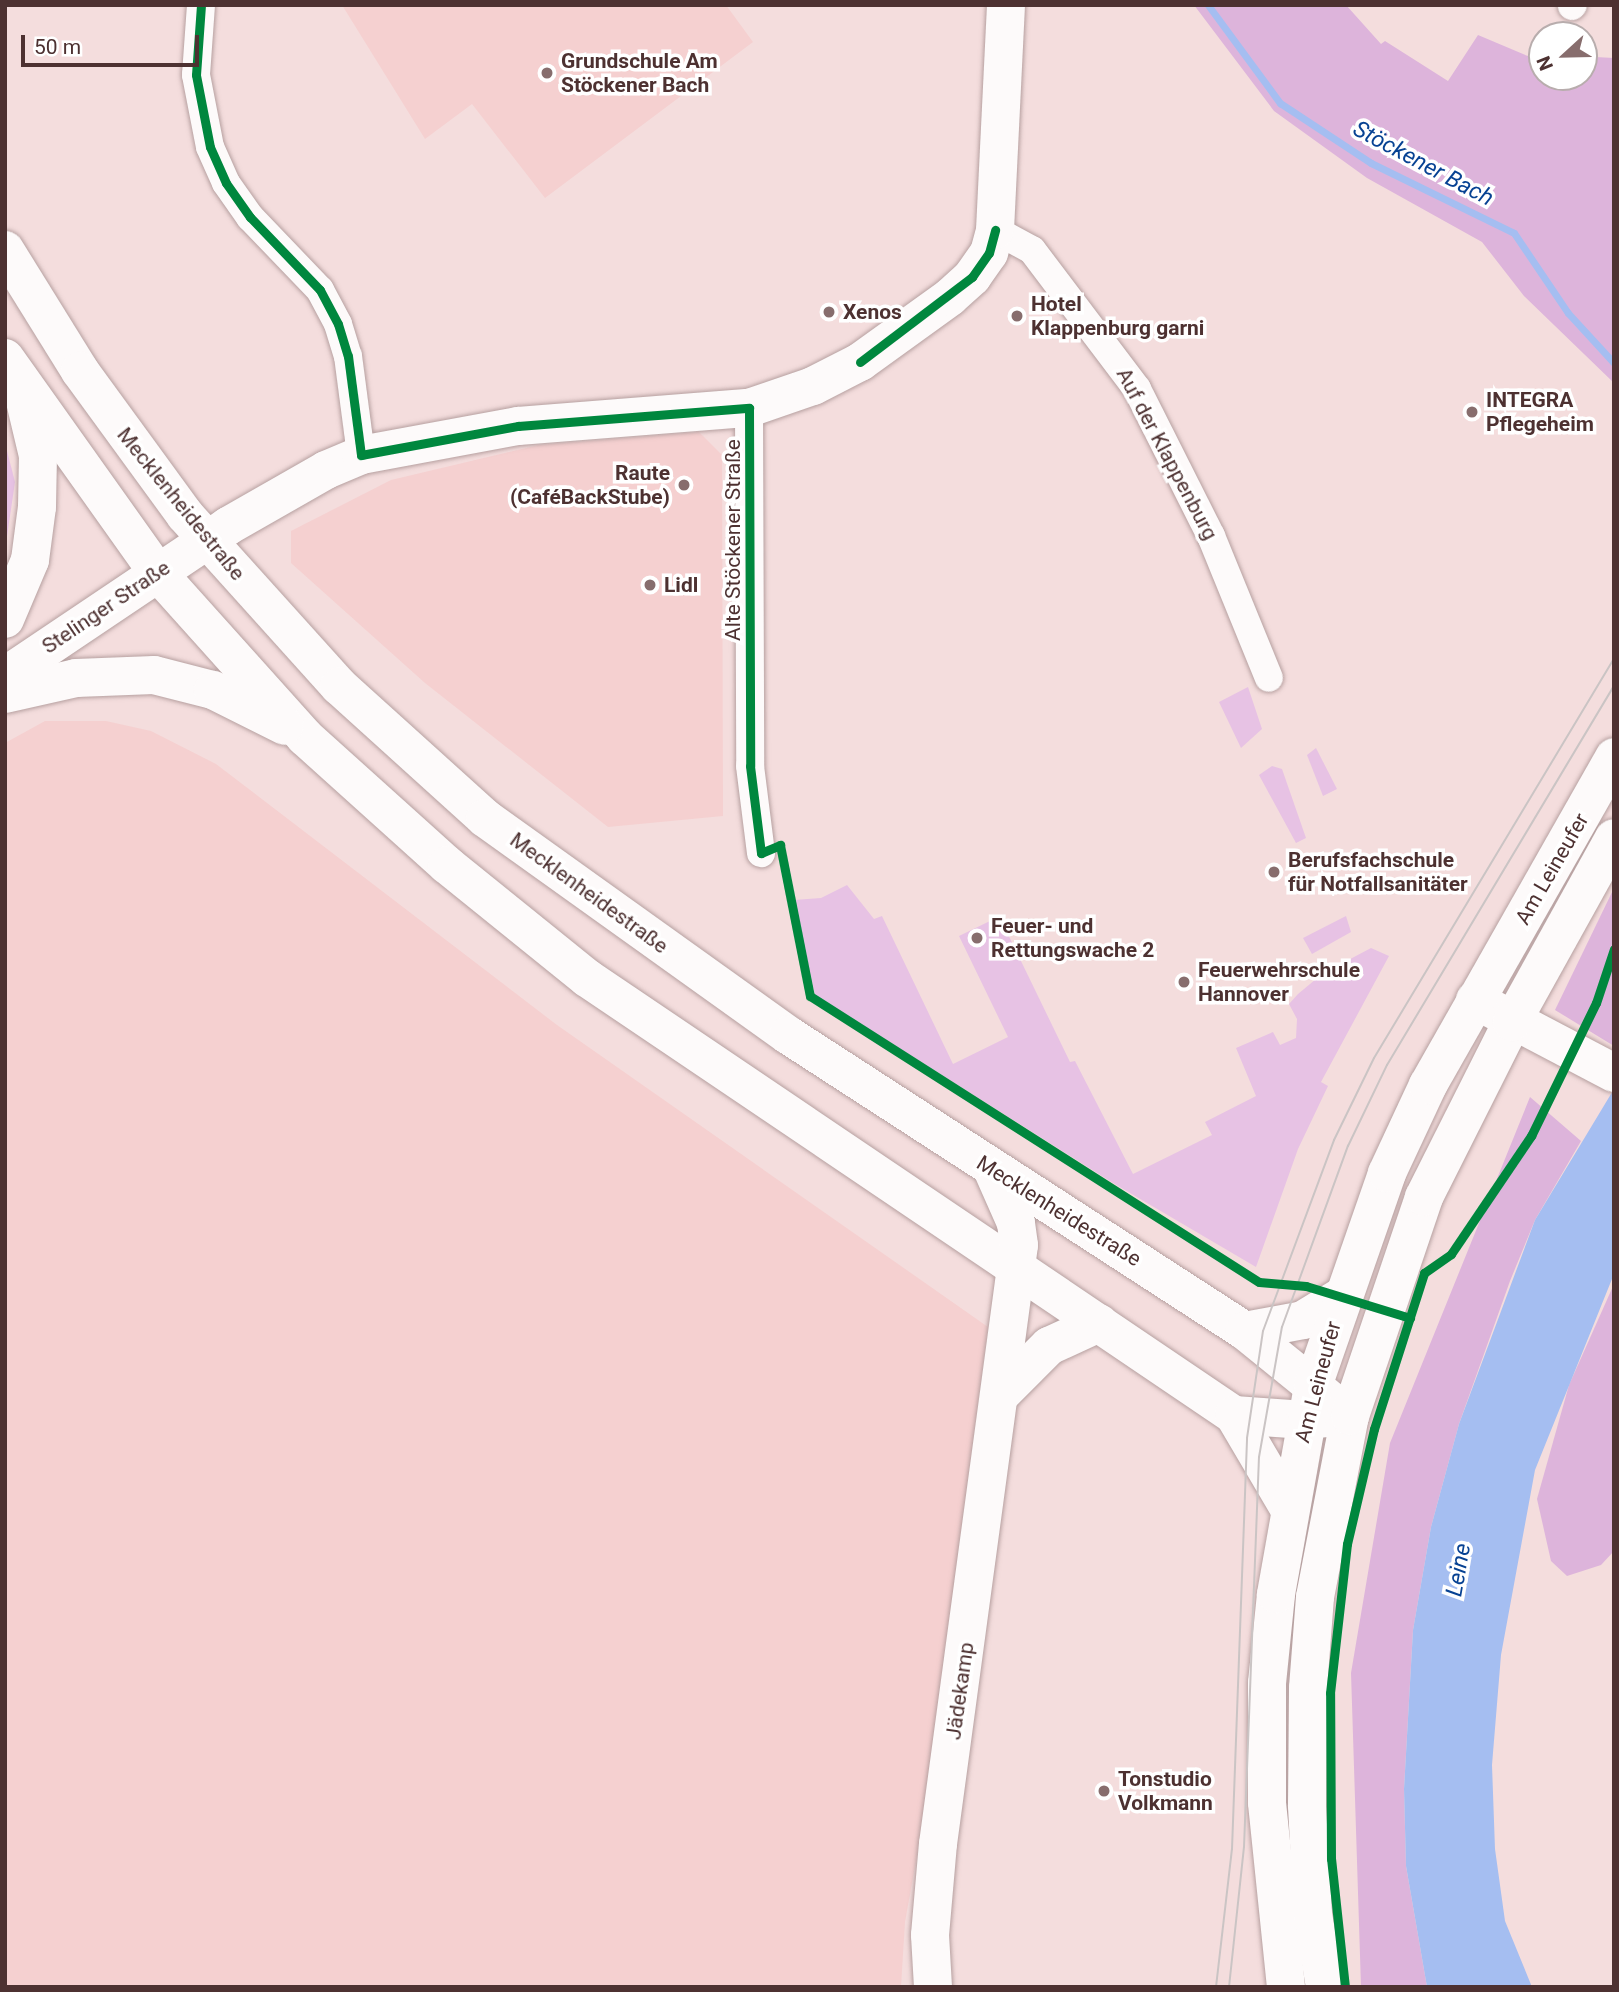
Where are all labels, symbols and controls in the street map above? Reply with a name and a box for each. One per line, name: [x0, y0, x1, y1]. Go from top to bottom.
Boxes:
scale bar: [24, 21, 203, 65]
north arrow: [1528, 21, 1598, 91]
text: 50 m: [34, 35, 81, 59]
place label: Grundschule Am Stöckener Bach: [561, 48, 718, 98]
text: N: [1532, 53, 1558, 74]
marker: Grundschule Am Stöckener Bach: [539, 65, 555, 81]
water label: Stöckener Bach: [1348, 115, 1498, 213]
place label: Hotel Klappenburg garni: [1031, 291, 1204, 341]
place label: Xenos: [843, 299, 902, 325]
marker: Xenos: [821, 304, 837, 320]
marker: Hotel Klappenburg garni: [1009, 308, 1025, 324]
street label: Auf der Klappenburg: [1111, 364, 1223, 544]
place label: INTEGRA Pflegeheim: [1486, 387, 1594, 437]
marker: INTEGRA Pflegeheim: [1464, 404, 1480, 420]
street label: Mecklenheidestraße: [112, 423, 250, 585]
street label: Alte Stöckener Straße: [720, 439, 746, 641]
place label: Raute (CaféBackStube): [510, 460, 670, 510]
marker: Raute (CaféBackStube): [676, 477, 692, 493]
street label: Stelinger Straße: [37, 555, 175, 659]
place label: Lidl: [664, 572, 698, 598]
marker: Lidl: [642, 577, 658, 593]
street label: Am Leineufer: [1510, 809, 1594, 929]
street label: Mecklenheidestraße: [505, 827, 673, 959]
place label: Berufsfachschule für Notfallsanitäter: [1288, 847, 1468, 897]
marker: Berufsfachschule für Notfallsanitäter: [1266, 864, 1282, 880]
place label: Feuer- und Rettungswache 2: [991, 913, 1154, 963]
marker: Feuer- und Rettungswache 2: [969, 930, 985, 946]
place label: Feuerwehrschule Hannover: [1198, 957, 1360, 1007]
marker: Feuerwehrschule Hannover: [1176, 974, 1192, 990]
street label: Mecklenheidestraße: [972, 1150, 1146, 1272]
street label: Am Leineufer: [1290, 1319, 1346, 1445]
water label: Leine: [1441, 1541, 1477, 1599]
street label: Jädekamp: [941, 1641, 979, 1741]
place label: Tonstudio Volkmann: [1118, 1766, 1213, 1816]
marker: Tonstudio Volkmann: [1096, 1783, 1112, 1799]

